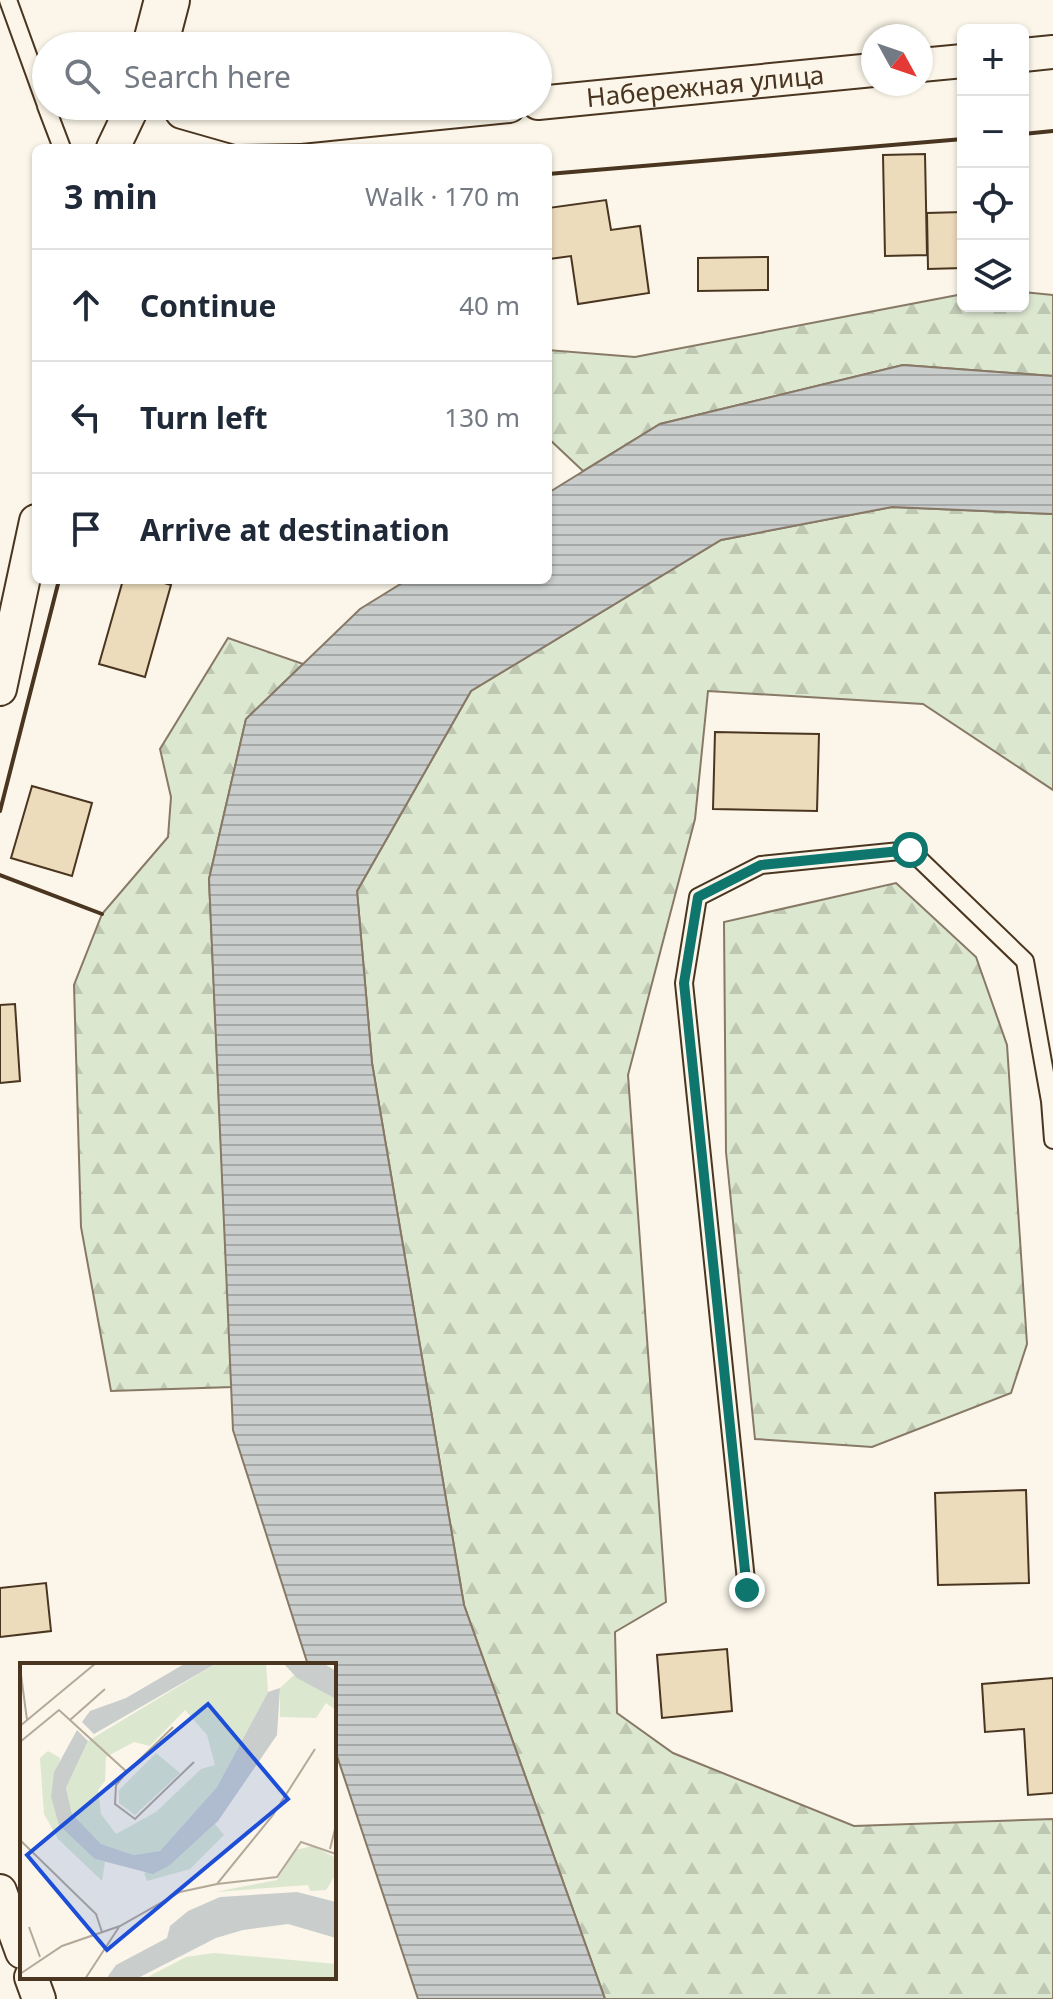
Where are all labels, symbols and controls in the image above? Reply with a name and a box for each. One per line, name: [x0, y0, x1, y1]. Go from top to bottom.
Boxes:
north arrow: [861, 24, 933, 96]
map controls: [957, 24, 1029, 312]
button: +: [957, 24, 1029, 96]
search box: [32, 32, 552, 120]
icon: search: [60, 54, 104, 98]
text: Search here: [124, 56, 291, 97]
street label: Набережная улица: [584, 56, 826, 115]
button: −: [957, 96, 1029, 168]
button: locate: [957, 168, 1029, 240]
text: 3 min: [64, 173, 158, 219]
text: Walk · 170 m: [365, 178, 520, 214]
button: layers: [957, 240, 1029, 312]
icon: ahead: [64, 283, 108, 327]
text: Continue: [140, 285, 276, 326]
text: 40 m: [459, 287, 520, 323]
icon: left: [64, 395, 108, 439]
text: Turn left: [140, 397, 268, 438]
text: 130 m: [444, 399, 520, 435]
icon: arrive: [64, 507, 108, 551]
text: Arrive at destination: [140, 509, 450, 550]
route start: [892, 832, 928, 868]
route end: [729, 1572, 765, 1608]
inset map: [20, 1663, 336, 1979]

